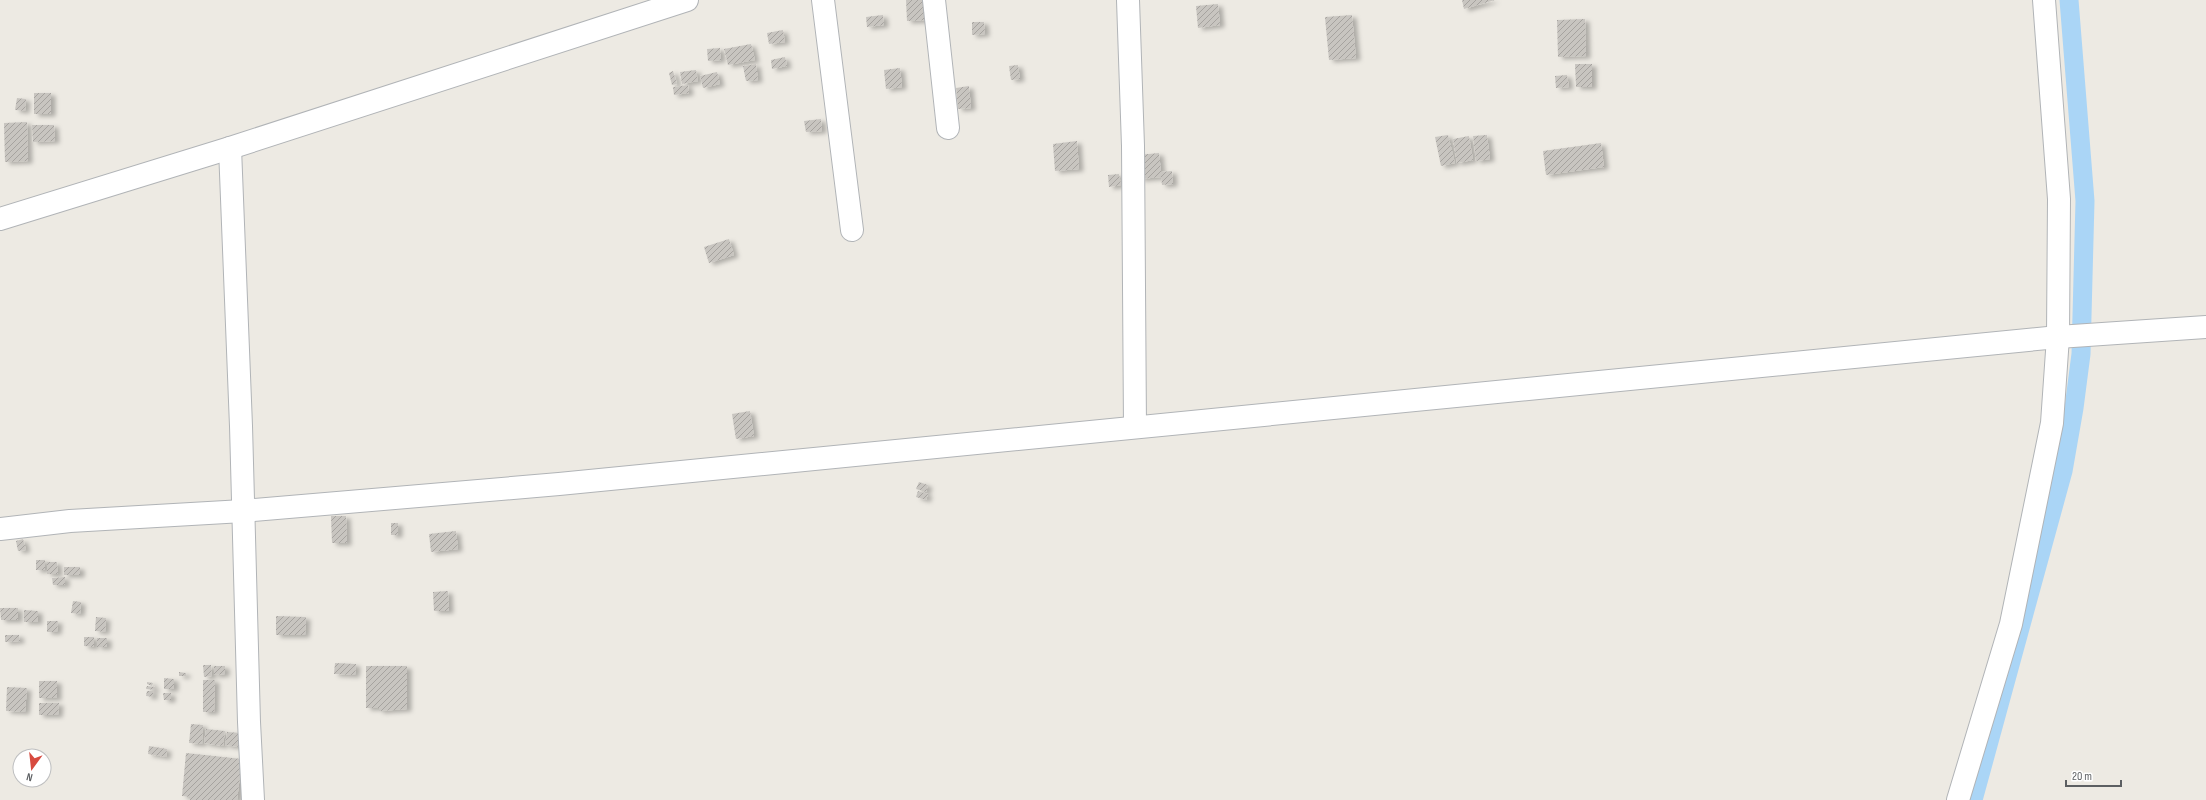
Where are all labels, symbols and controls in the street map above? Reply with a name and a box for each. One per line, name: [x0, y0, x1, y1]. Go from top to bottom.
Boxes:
north arrow: [12, 748, 52, 788]
scale bar: [2066, 762, 2121, 788]
text: 20 m: [2072, 769, 2092, 784]
text: N: [25, 770, 34, 784]

